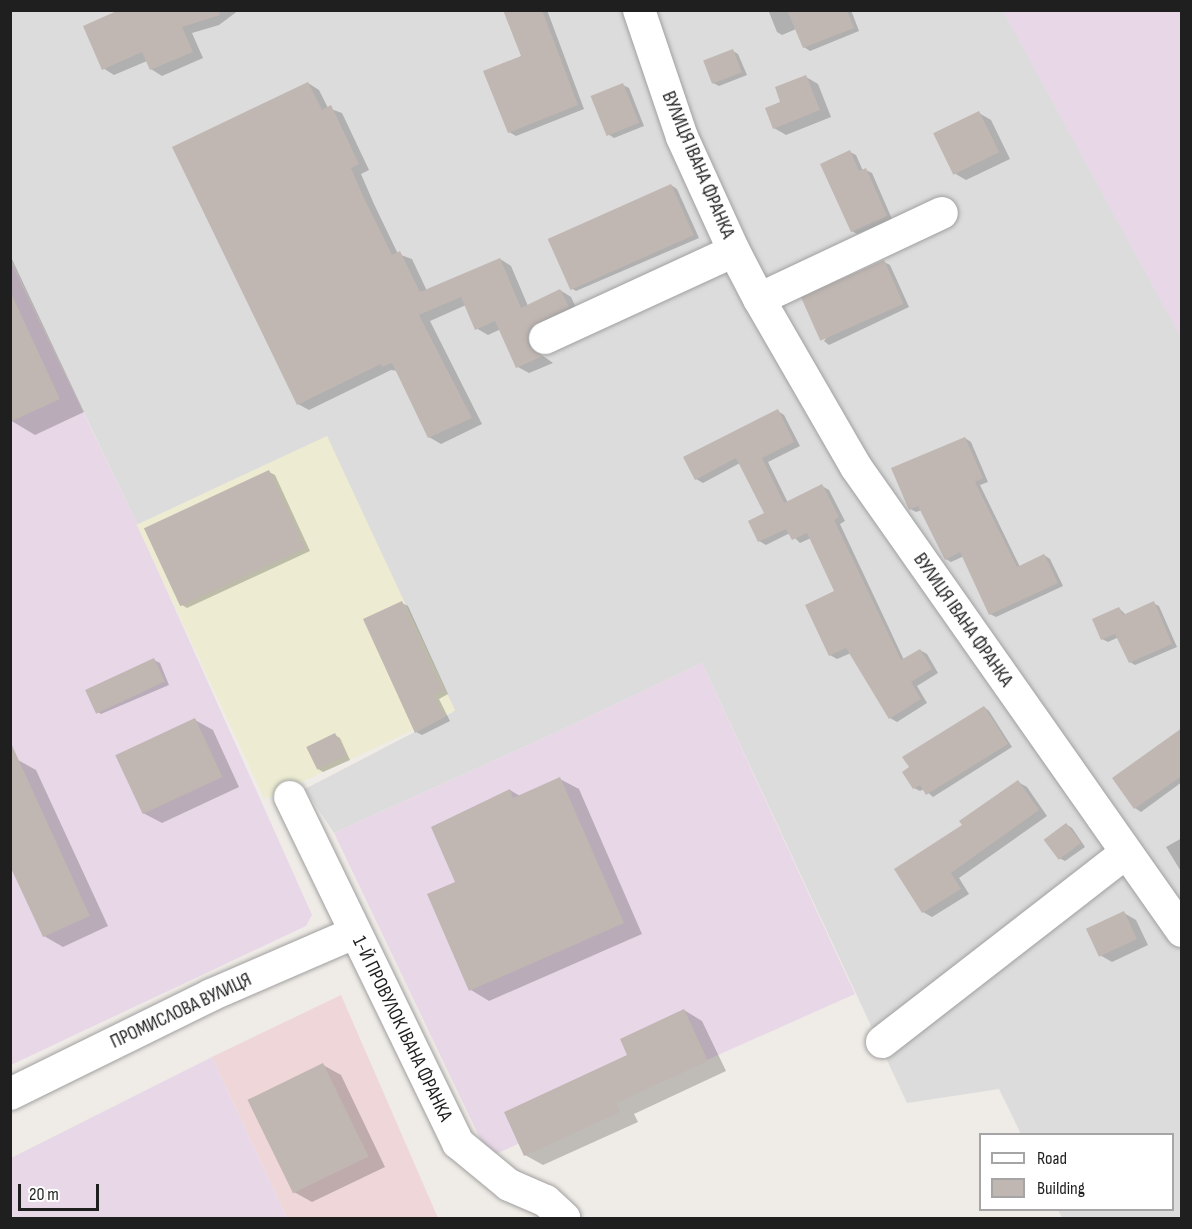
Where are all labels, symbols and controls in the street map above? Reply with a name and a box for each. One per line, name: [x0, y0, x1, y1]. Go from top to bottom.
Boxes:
street label: ВУЛИЦЯ ІВАНА ФРАНКА: [656, 88, 740, 242]
street label: ВУЛИЦЯ ІВАНА ФРАНКА: [908, 548, 1018, 692]
street label: 1-Й ПРОВУЛОК ІВАНА ФРАНКА: [347, 932, 457, 1126]
street label: ПРОМИСЛОВА ВУЛИЦЯ: [107, 968, 255, 1054]
legend: [979, 1133, 1174, 1211]
text: Road: [1037, 1148, 1067, 1169]
scale bar: [21, 1172, 102, 1210]
text: Building: [1037, 1178, 1085, 1199]
text: 20 m: [29, 1184, 59, 1205]

